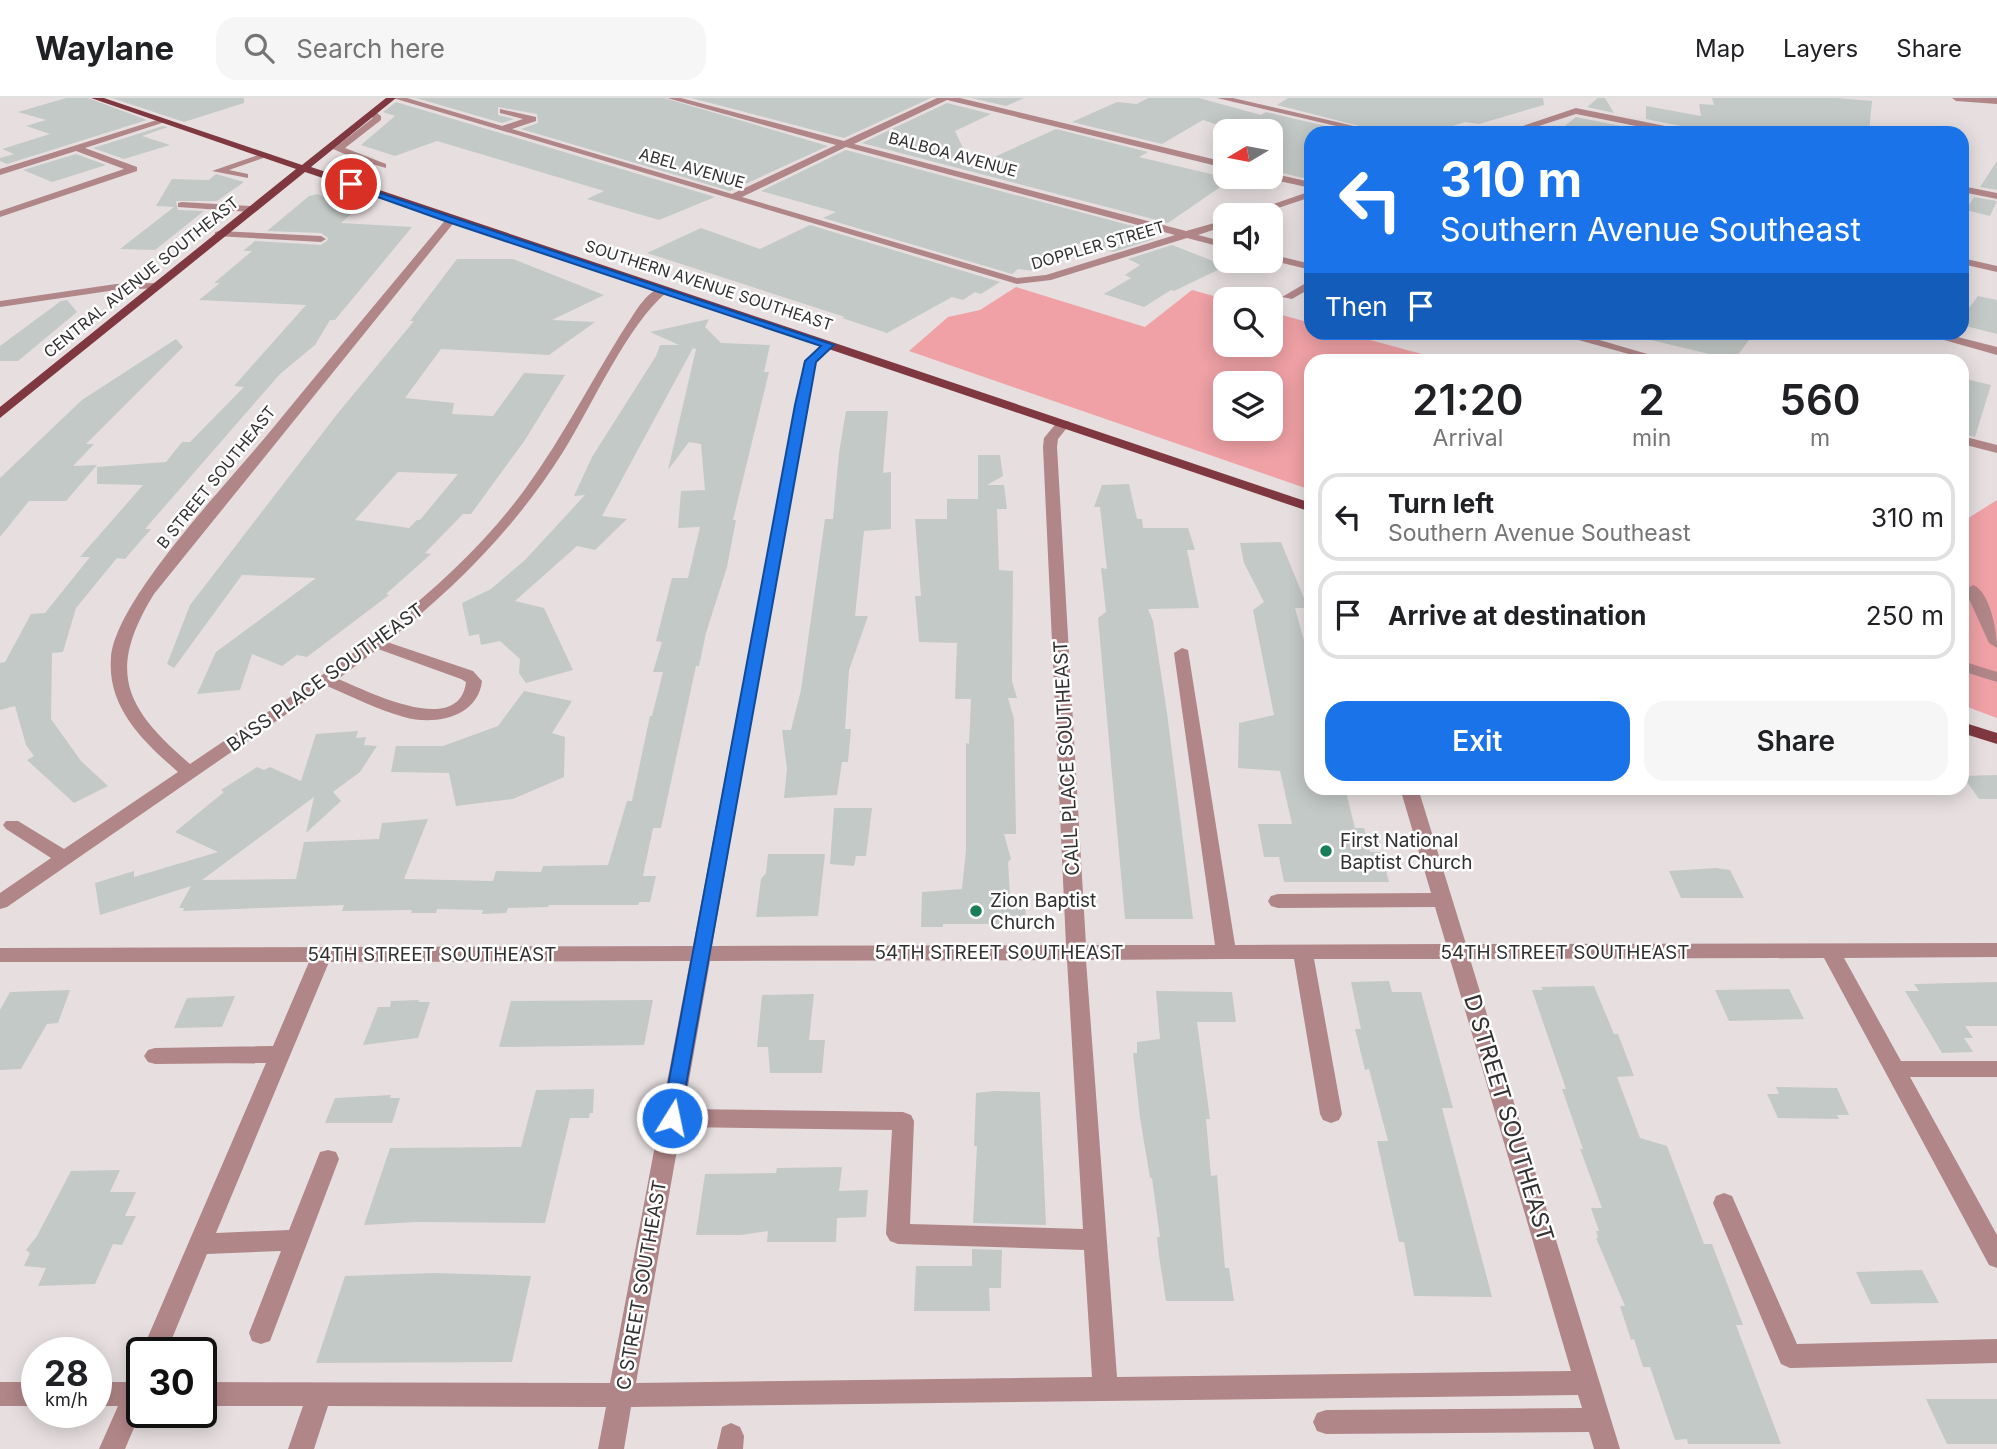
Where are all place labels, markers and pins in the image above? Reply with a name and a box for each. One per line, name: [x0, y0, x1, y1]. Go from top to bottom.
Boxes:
pin: [321, 154, 381, 214]
place label: First National Baptist Church: [1340, 829, 1472, 874]
marker: First National Baptist Church: [1318, 843, 1334, 859]
place label: Zion Baptist Church: [990, 889, 1096, 934]
marker: Zion Baptist Church: [968, 903, 984, 919]

